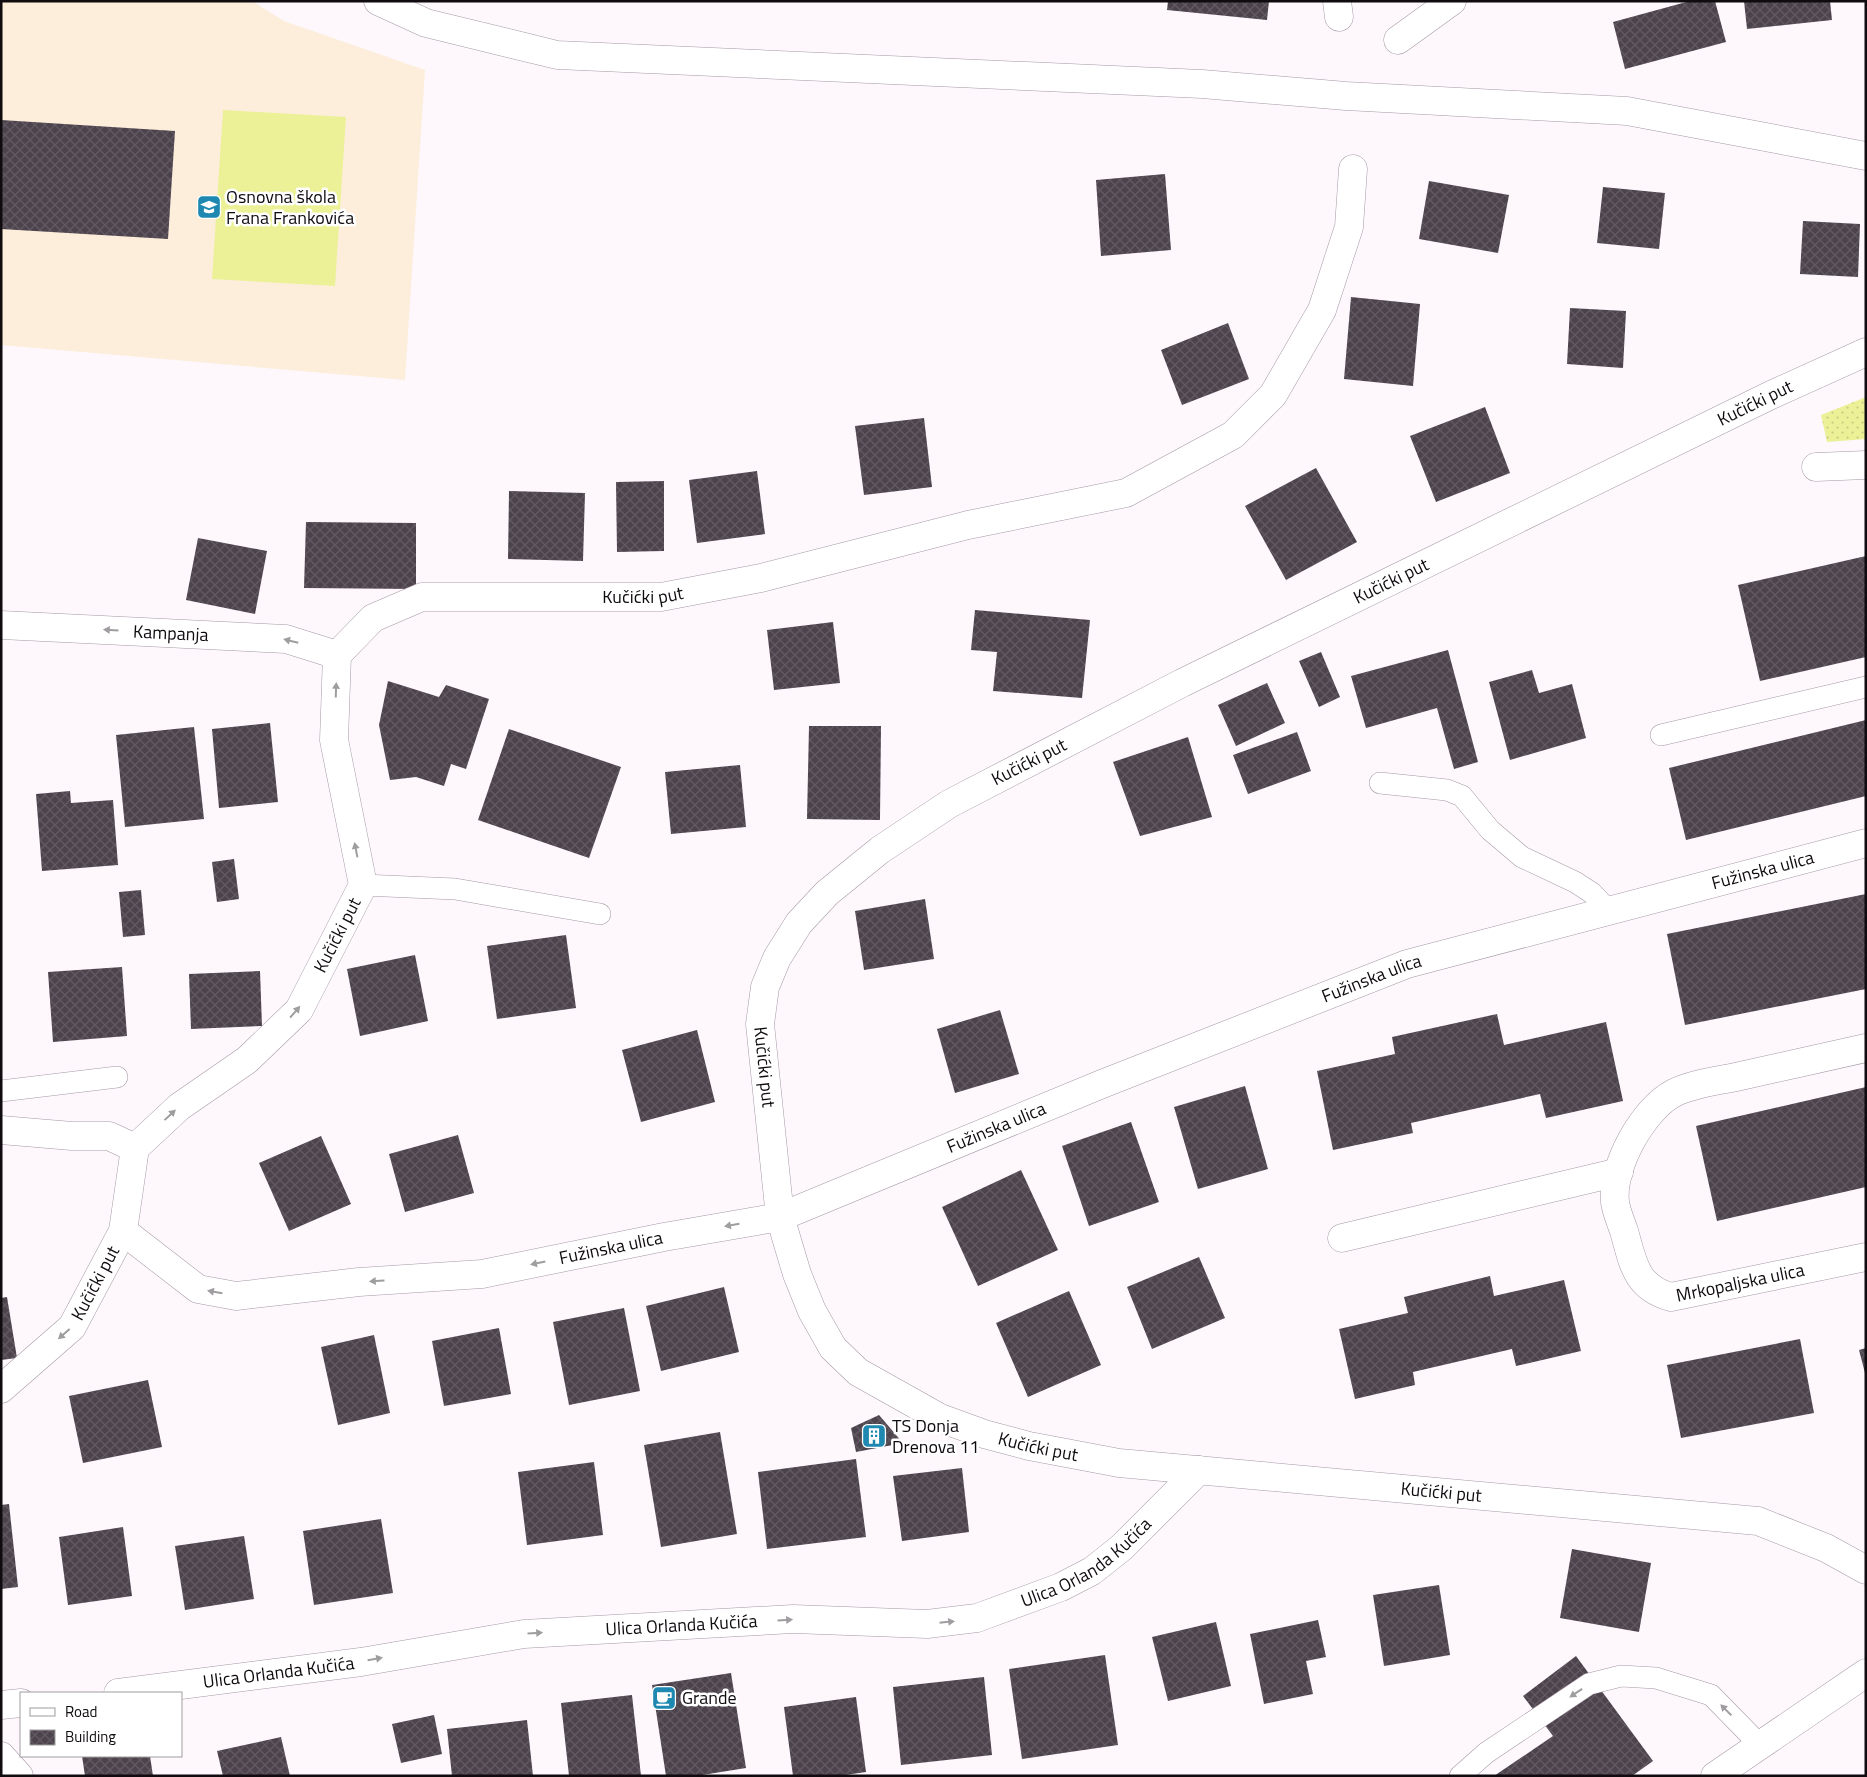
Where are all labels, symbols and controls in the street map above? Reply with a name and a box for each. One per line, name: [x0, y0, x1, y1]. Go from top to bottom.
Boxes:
place label: Osnovna škola Frana Frankovića: [226, 183, 354, 231]
school or university icon: Osnovna škola Frana Frankovića: [196, 194, 222, 220]
street label: Kučićki put: [1712, 372, 1798, 432]
street label: Kučićki put: [1348, 550, 1434, 610]
street label: Kučićki put: [602, 579, 686, 610]
street label: Kampanja: [132, 618, 209, 648]
one-way arrow: [103, 626, 119, 634]
one-way arrow: [283, 637, 298, 645]
one-way arrow: [332, 682, 340, 698]
street label: Kučićki put: [987, 731, 1072, 792]
one-way arrow: [352, 843, 360, 858]
street label: Fužinska ulica: [1708, 843, 1817, 896]
street label: Kučićki put: [306, 892, 368, 977]
street label: Fužinska ulica: [1318, 947, 1424, 1009]
one-way arrow: [290, 1006, 301, 1019]
street label: Kučićki put: [747, 1025, 783, 1109]
street label: Fužinska ulica: [942, 1095, 1050, 1160]
one-way arrow: [164, 1109, 176, 1121]
one-way arrow: [723, 1221, 739, 1229]
street label: Fužinska ulica: [557, 1224, 665, 1271]
street label: Kučićki put: [64, 1240, 126, 1325]
street label: Mrkopaljska ulica: [1674, 1256, 1807, 1309]
one-way arrow: [530, 1259, 545, 1267]
one-way arrow: [368, 1277, 384, 1285]
one-way arrow: [207, 1288, 223, 1296]
one-way arrow: [58, 1328, 71, 1339]
place label: TS Donja Drenova 11: [892, 1412, 979, 1460]
building icon: TS Donja Drenova 11: [861, 1423, 887, 1449]
street label: Kučićki put: [995, 1424, 1081, 1468]
street label: Kučićki put: [1400, 1475, 1484, 1509]
street label: Ulica Orlanda Kučića: [1017, 1511, 1157, 1614]
street label: Ulica Orlanda Kučića: [605, 1607, 758, 1642]
one-way arrow: [777, 1616, 793, 1624]
one-way arrow: [939, 1618, 955, 1626]
one-way arrow: [527, 1629, 543, 1637]
street label: Ulica Orlanda Kučića: [201, 1649, 356, 1695]
one-way arrow: [367, 1655, 383, 1663]
place label: Grande: [682, 1684, 737, 1711]
cafe icon: Grande: [651, 1685, 677, 1711]
one-way arrow: [1569, 1688, 1583, 1698]
legend: [20, 1692, 182, 1757]
text: Road: [65, 1700, 97, 1723]
one-way arrow: [1720, 1704, 1732, 1716]
text: Building: [65, 1725, 116, 1748]

